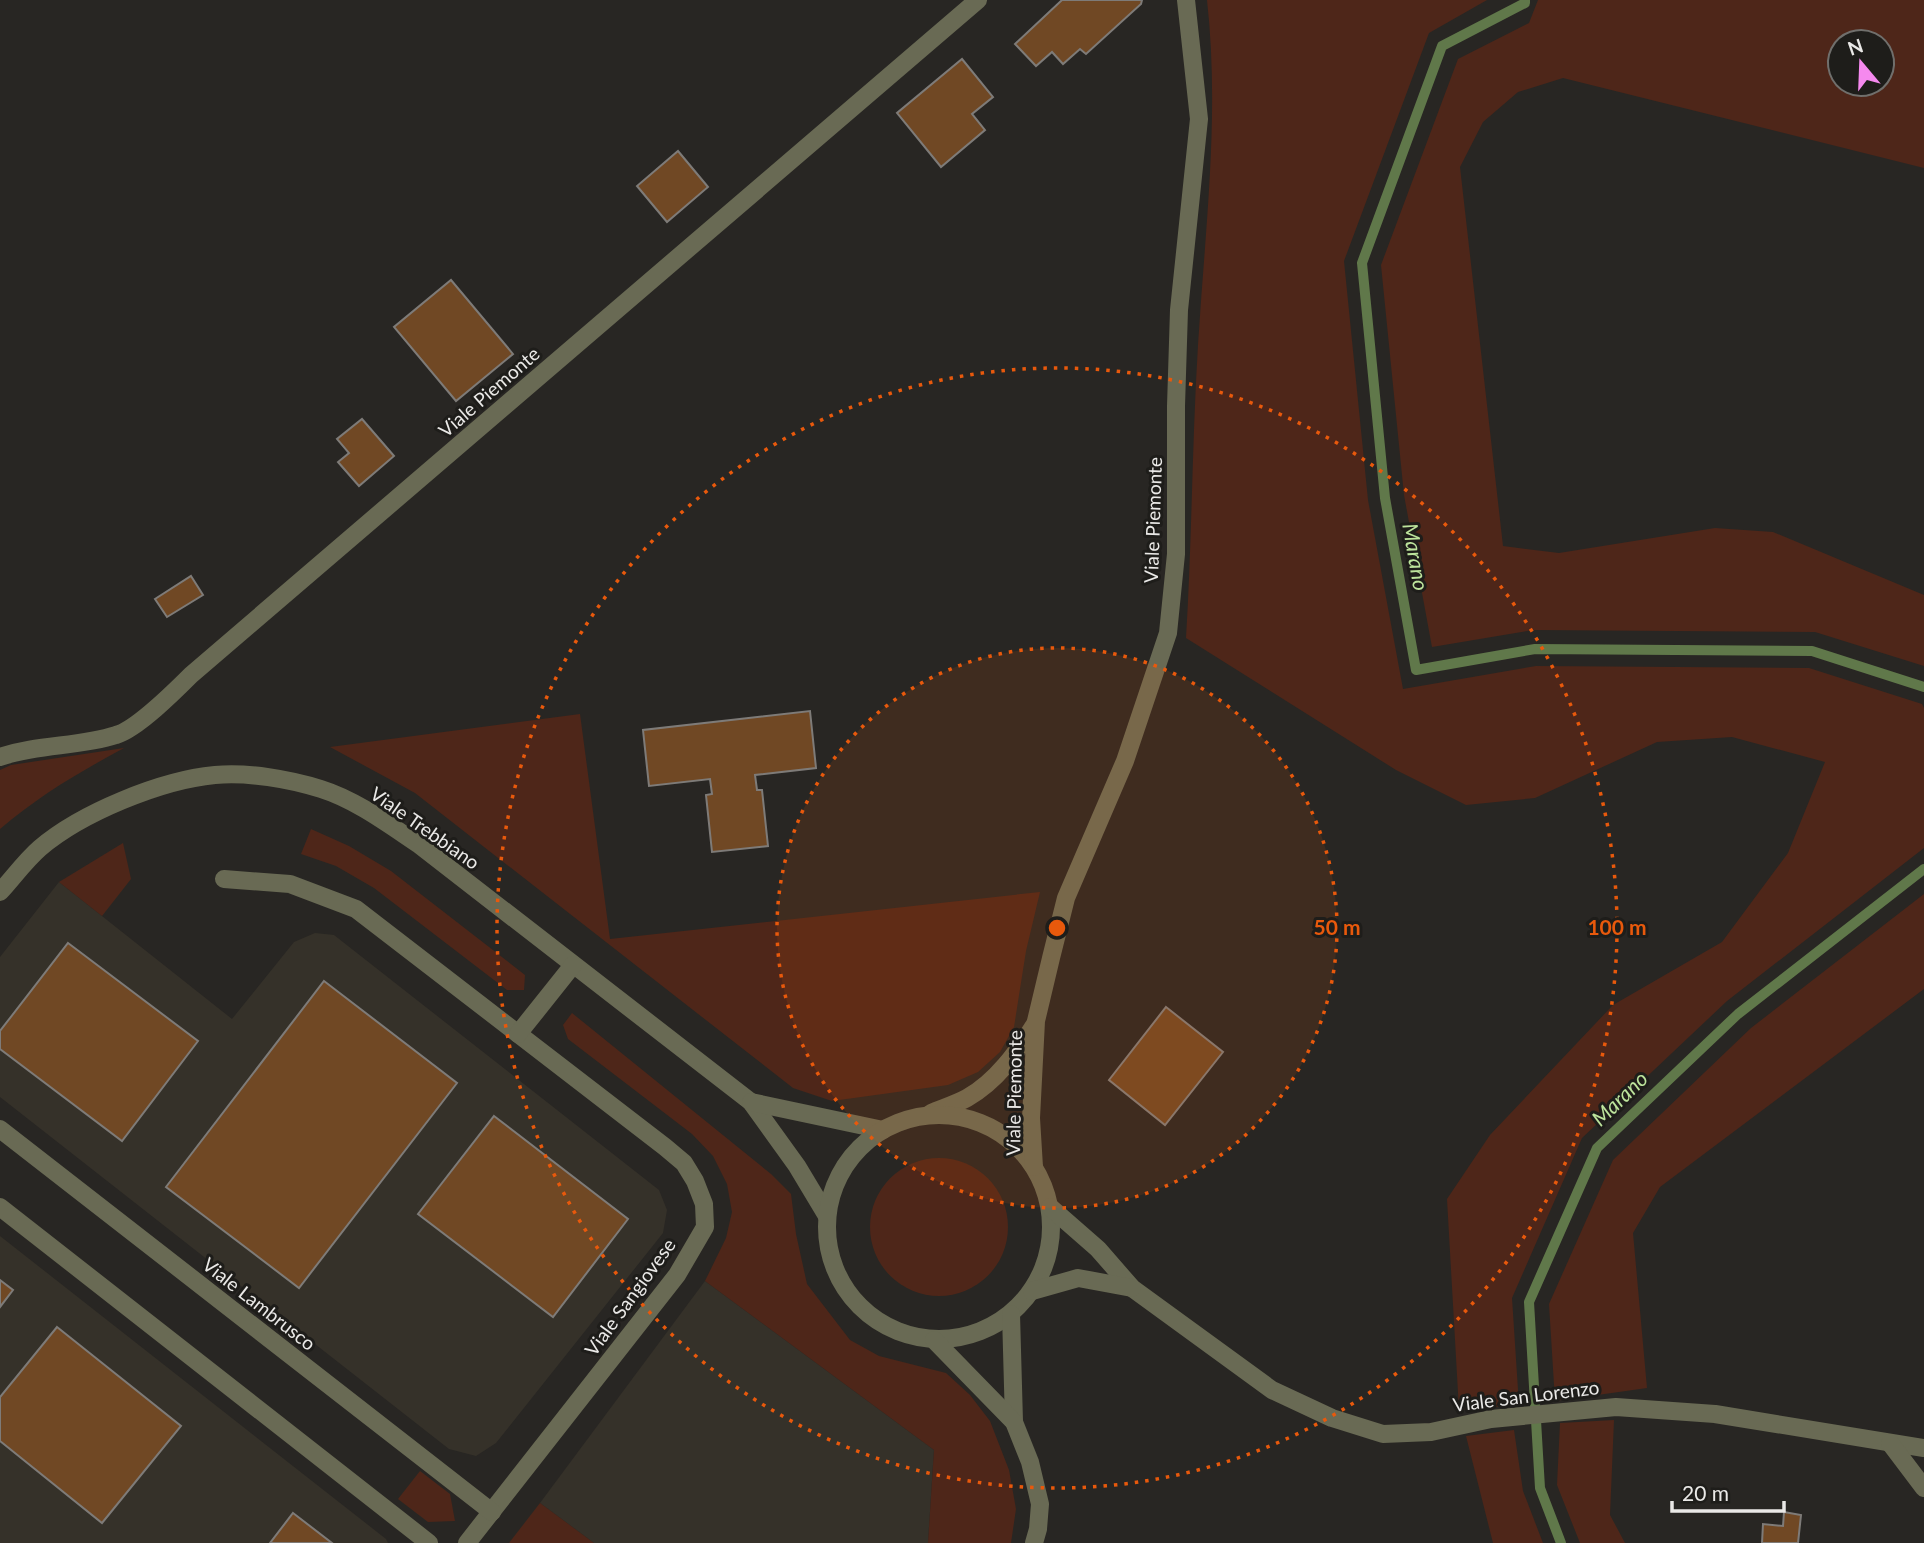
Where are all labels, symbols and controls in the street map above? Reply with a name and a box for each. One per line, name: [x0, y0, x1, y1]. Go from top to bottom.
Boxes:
north arrow: [1826, 28, 1896, 98]
text: N: [1845, 33, 1866, 60]
street label: Viale Piemonte: [434, 342, 544, 442]
street label: Viale Piemonte: [1139, 457, 1166, 583]
water label: Marano: [1398, 521, 1435, 592]
street label: Viale Trebbiano: [366, 781, 484, 874]
text: 50 m: [1313, 914, 1361, 939]
text: 100 m: [1587, 914, 1647, 939]
centre of rings: [1045, 916, 1069, 940]
street label: Viale Piemonte: [1001, 1030, 1026, 1156]
water label: Marano: [1586, 1065, 1652, 1130]
street label: Viale Sangiovese: [579, 1234, 680, 1360]
street label: Viale Lambrusco: [198, 1252, 320, 1355]
street label: Viale San Lorenzo: [1451, 1375, 1601, 1416]
scale bar: [1672, 1470, 1784, 1514]
text: 20 m: [1682, 1480, 1729, 1505]

